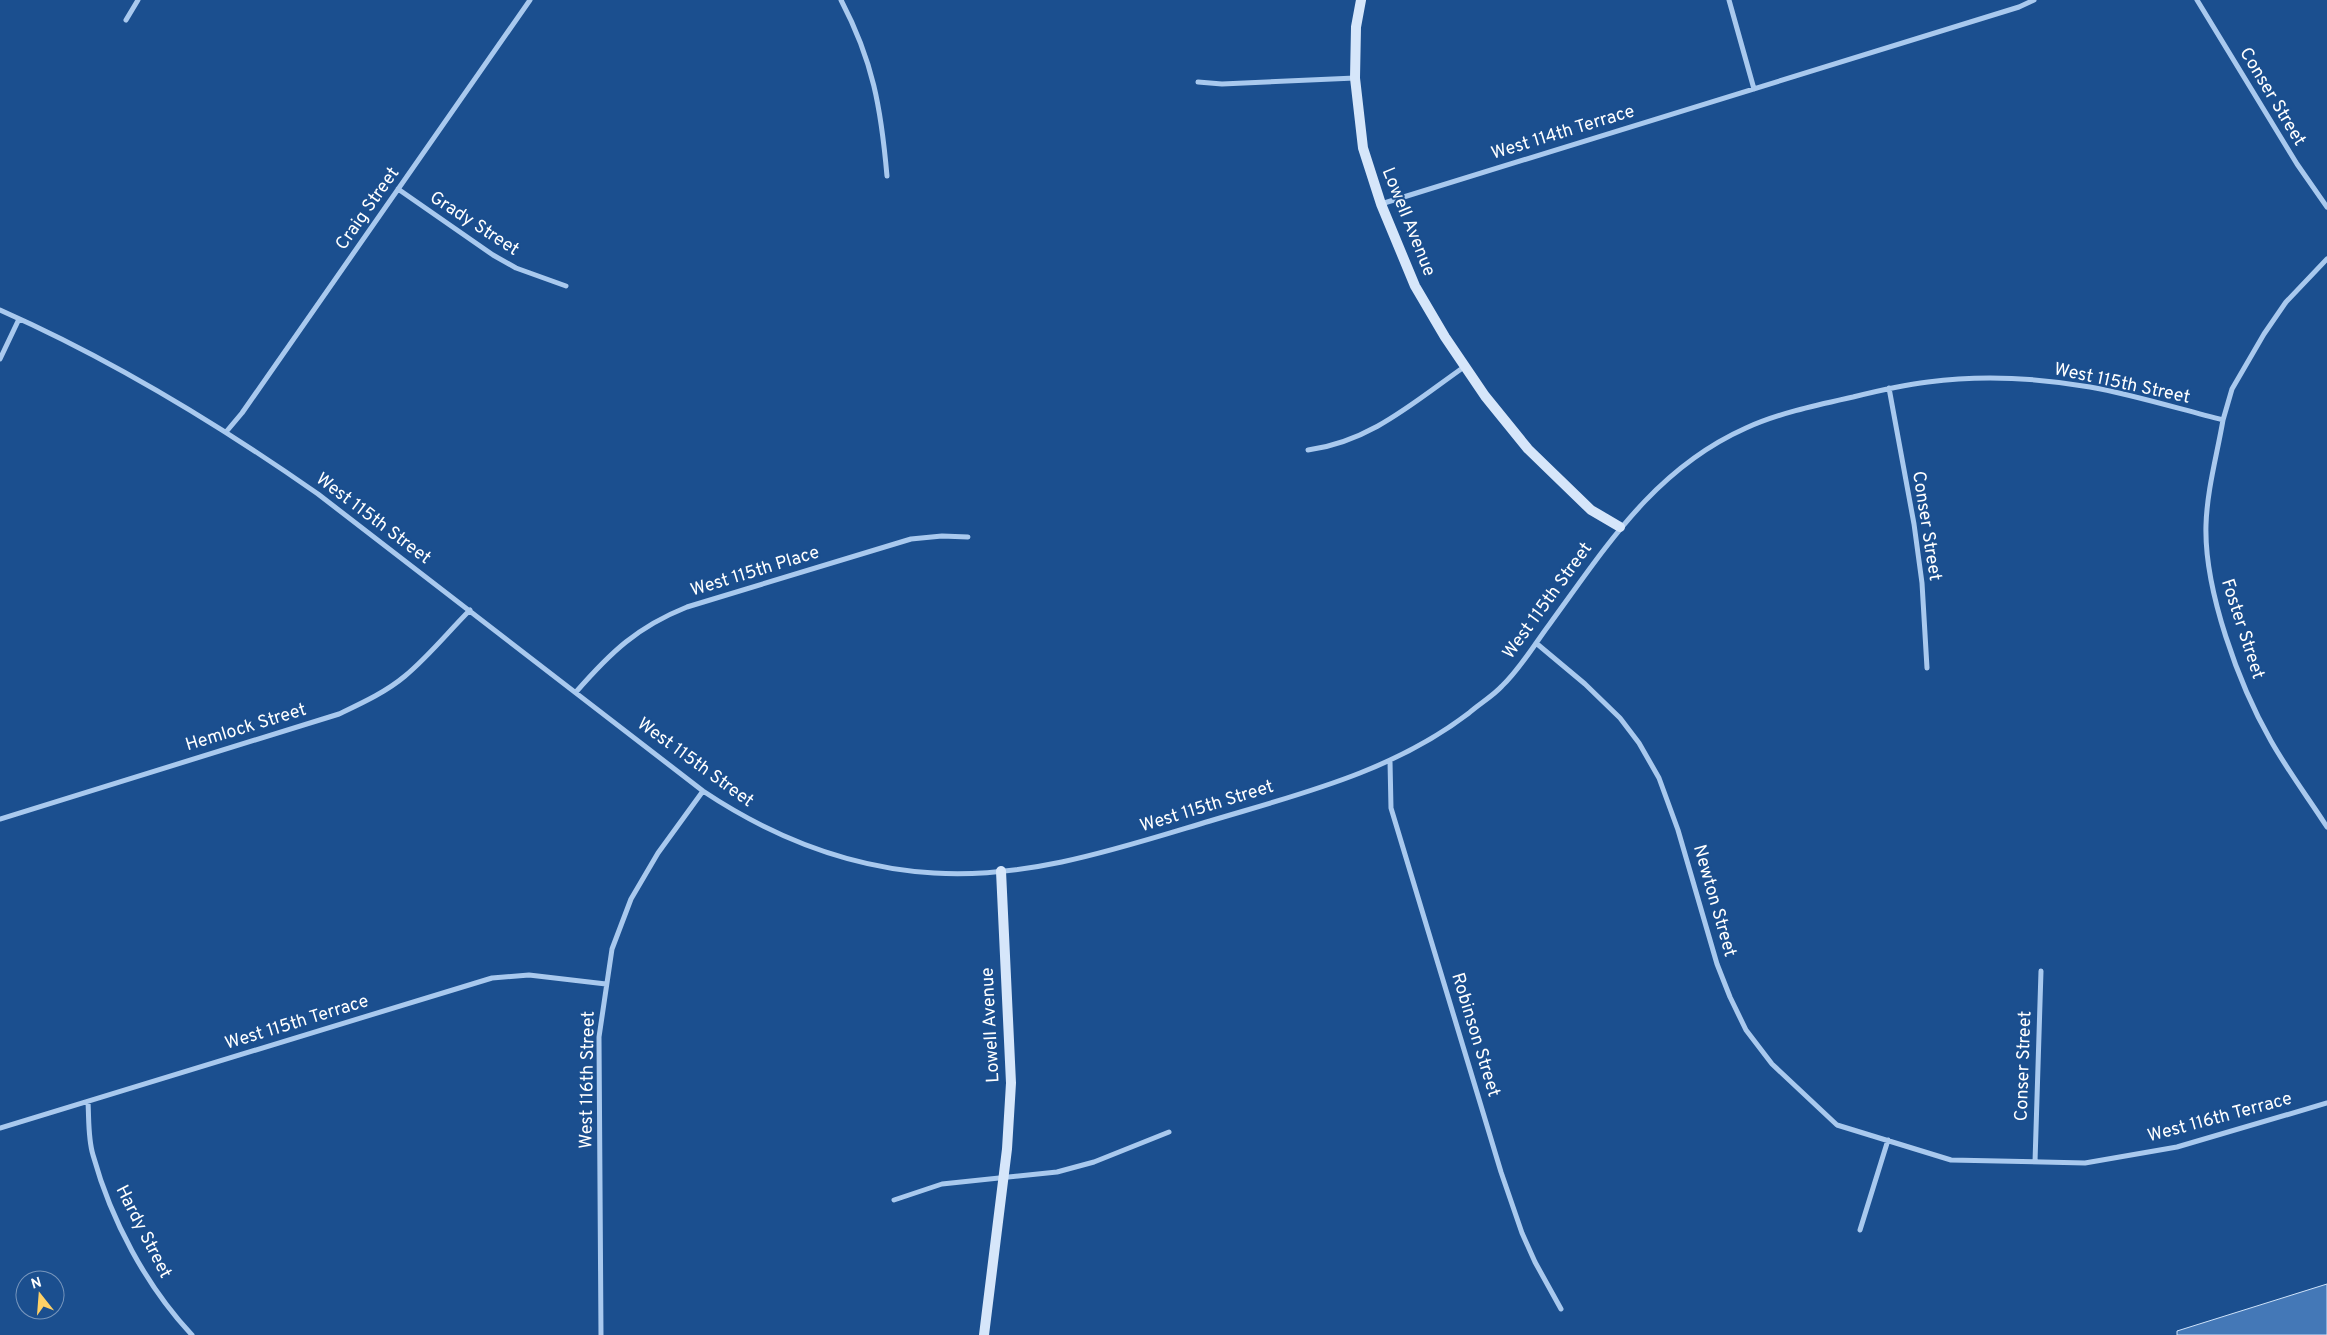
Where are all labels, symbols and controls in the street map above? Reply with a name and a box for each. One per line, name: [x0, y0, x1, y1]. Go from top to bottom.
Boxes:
street label: Conser Street: [2234, 44, 2310, 150]
street label: West 114th Terrace: [1489, 100, 1637, 166]
street label: Craig Street: [331, 163, 405, 255]
street label: Lowell Avenue: [1376, 164, 1440, 280]
street label: Grady Street: [425, 187, 523, 261]
street label: West 115th Street: [2052, 358, 2192, 410]
street label: West 115th Street: [311, 468, 435, 570]
street label: Conser Street: [1906, 470, 1946, 582]
street label: West 115th Street: [1498, 538, 1598, 664]
street label: West 115th Place: [688, 541, 822, 603]
street label: Foster Street: [2215, 576, 2269, 682]
street label: Hemlock Street: [183, 699, 309, 757]
street label: West 115th Street: [632, 713, 758, 813]
street label: West 115th Street: [1137, 776, 1277, 838]
street label: Newton Street: [1687, 842, 1741, 960]
street label: Lowell Avenue: [976, 967, 1006, 1083]
street label: Robinson Street: [1445, 970, 1505, 1100]
street label: West 115th Terrace: [222, 990, 372, 1056]
street label: Conser Street: [2011, 1010, 2037, 1122]
street label: West 116th Street: [575, 1011, 601, 1149]
street label: West 116th Terrace: [2145, 1088, 2295, 1148]
street label: Hardy Street: [110, 1181, 176, 1283]
north arrow: [15, 1270, 65, 1320]
text: N: [29, 1274, 44, 1294]

